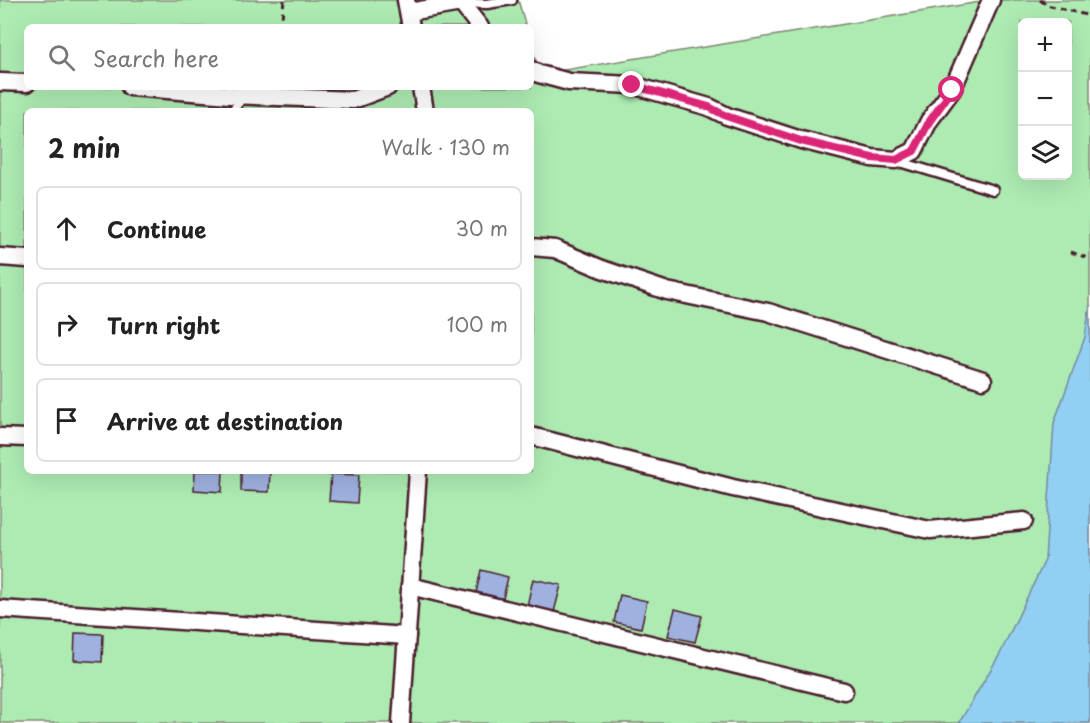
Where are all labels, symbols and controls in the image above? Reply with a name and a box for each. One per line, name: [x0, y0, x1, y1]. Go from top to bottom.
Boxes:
map controls: [1018, 18, 1072, 180]
button: +: [1018, 18, 1072, 72]
search box: [24, 24, 534, 90]
icon: search: [45, 41, 78, 74]
text: Search here: [93, 41, 219, 74]
route end: [618, 71, 644, 97]
button: −: [1018, 72, 1072, 126]
route start: [938, 76, 964, 102]
button: layers: [1018, 126, 1072, 180]
text: 2 min: [48, 128, 121, 167]
text: Walk · 130 m: [382, 132, 510, 162]
icon: ahead: [50, 212, 83, 245]
text: Continue: [107, 212, 206, 245]
text: 30 m: [455, 213, 508, 243]
icon: right: [50, 308, 83, 341]
text: Turn right: [107, 308, 220, 341]
text: 100 m: [447, 309, 508, 339]
icon: arrive: [50, 404, 83, 437]
text: Arrive at destination: [107, 404, 343, 437]

